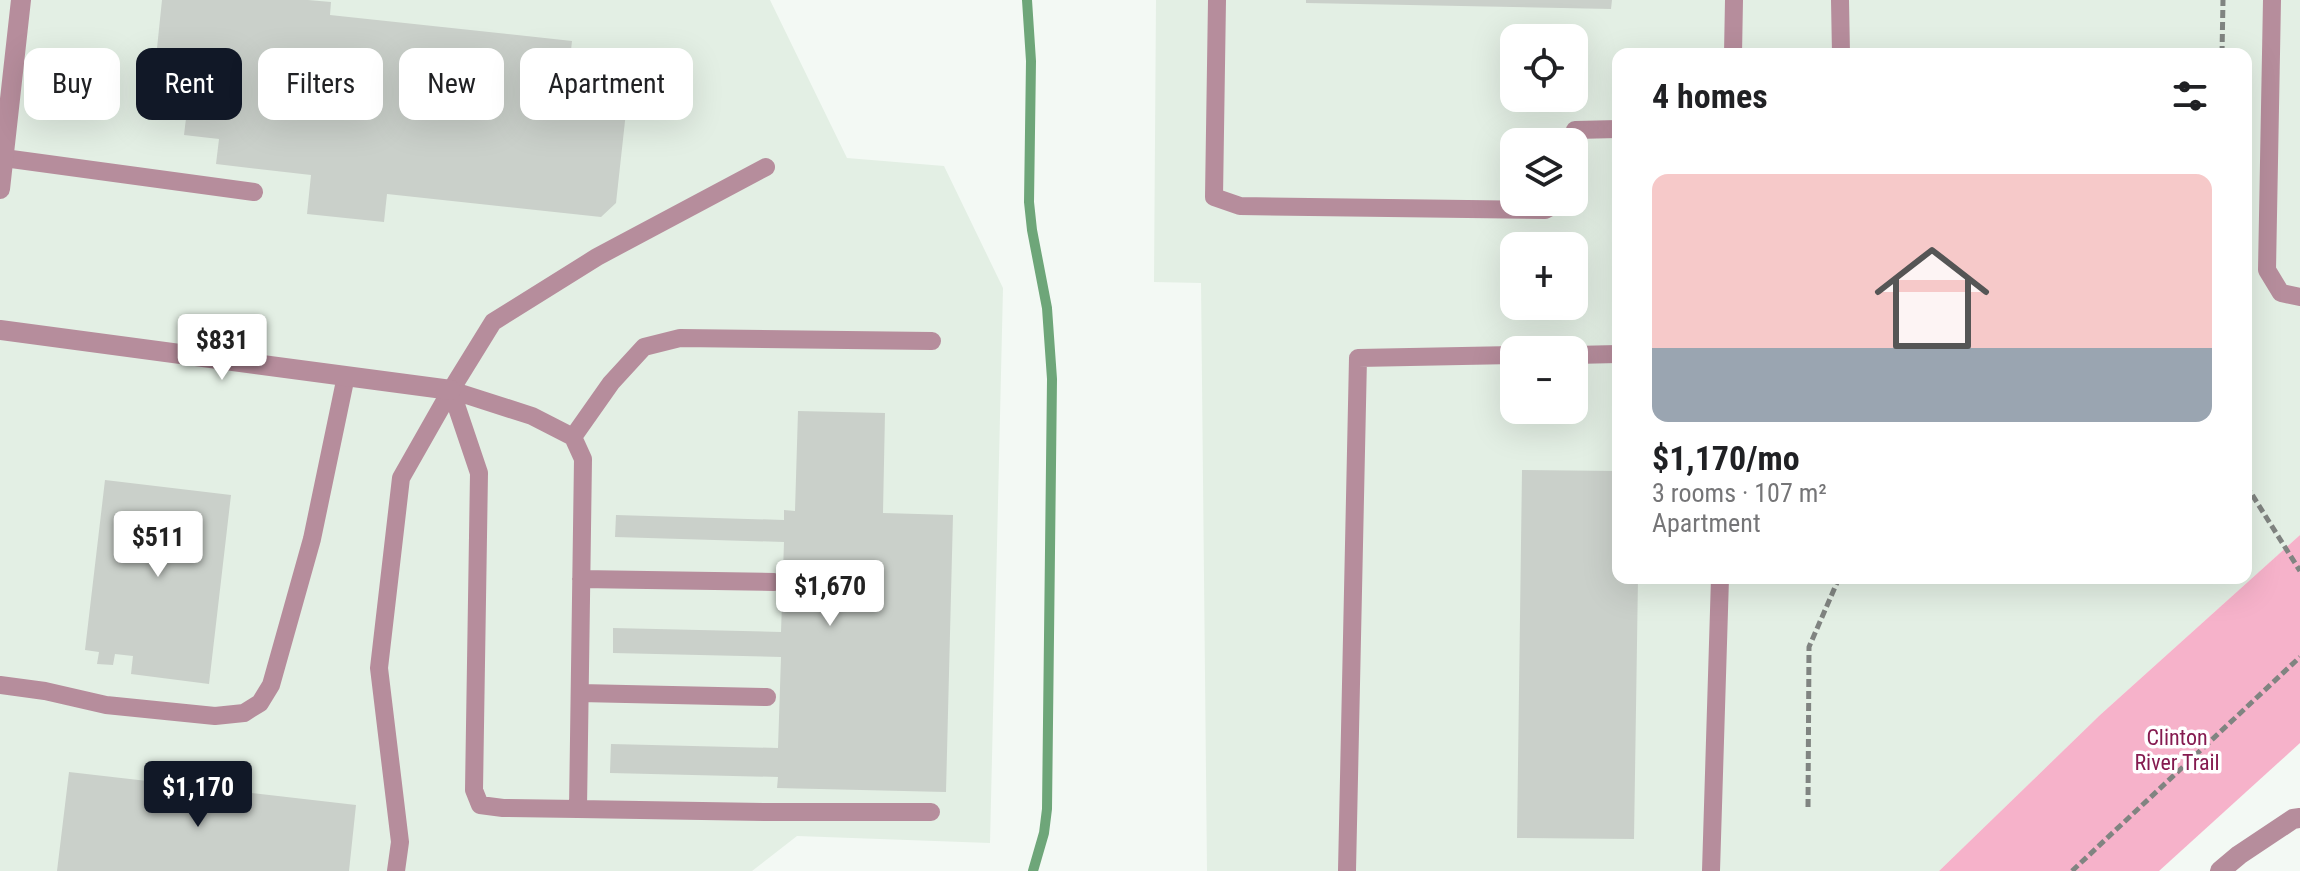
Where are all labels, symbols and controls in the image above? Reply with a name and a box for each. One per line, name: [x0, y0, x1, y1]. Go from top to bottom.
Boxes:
map controls: [1500, 24, 1588, 424]
button: locate: [1500, 24, 1588, 112]
chip: Buy: [24, 48, 120, 120]
chip: Rent: [136, 48, 242, 120]
chip: Filters: [258, 48, 383, 120]
chip: New: [399, 48, 504, 120]
chip: Apartment: [520, 48, 693, 120]
icon: filters: [2168, 74, 2212, 118]
text: 4 homes: [1652, 76, 1768, 116]
button: layers: [1500, 128, 1588, 216]
icon: home: [1860, 226, 2004, 370]
button: +: [1500, 232, 1588, 320]
pin: $831: [175, 314, 269, 382]
text: $831: [196, 325, 248, 355]
button: −: [1500, 336, 1588, 424]
text: $1,170/mo: [1652, 438, 1800, 478]
text: 3 rooms · 107 m²: [1652, 478, 1827, 508]
text: Apartment: [1652, 508, 1761, 538]
pin: $511: [111, 511, 205, 579]
text: $511: [132, 522, 184, 552]
pin: $1,670: [765, 560, 895, 628]
text: $1,670: [794, 571, 866, 601]
park label: Clinton River Trail: [2134, 725, 2220, 775]
pin: $1,170: [133, 761, 263, 829]
text: $1,170: [162, 772, 234, 802]

